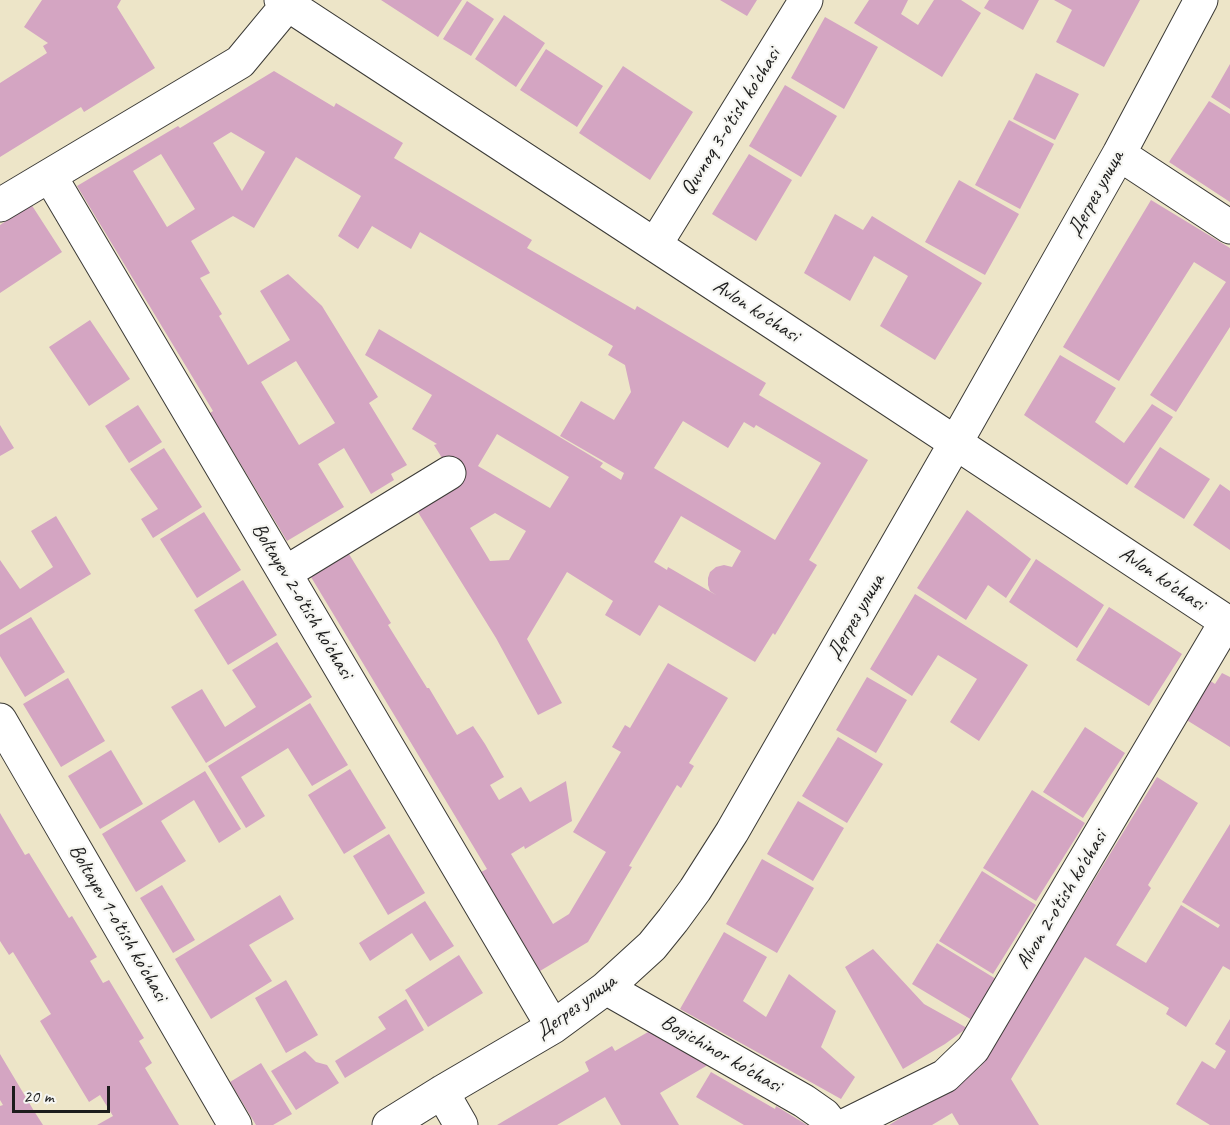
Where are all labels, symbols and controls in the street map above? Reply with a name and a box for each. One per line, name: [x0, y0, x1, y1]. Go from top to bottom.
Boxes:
street label: Quvnoq 3-o'tish ko'chasi: [676, 44, 786, 200]
street label: Дегрез улица: [1062, 147, 1130, 241]
street label: Avlon ko'chasi: [708, 274, 804, 348]
street label: Boltayev 2-o'tish ko'chasi: [246, 519, 358, 683]
street label: Avlon ko'chasi: [1114, 541, 1210, 617]
street label: Дегрез улица: [822, 570, 890, 664]
street label: Alvon 2-o'tish ko'chasi: [1011, 826, 1113, 974]
street label: Boltayev 1-o'tish ko'chasi: [63, 840, 173, 1006]
street label: Дегрез улица: [531, 969, 621, 1045]
street label: Bogichinor ko'chasi: [656, 1009, 786, 1099]
scale bar: [15, 1074, 112, 1112]
text: 20 m: [23, 1085, 54, 1107]

